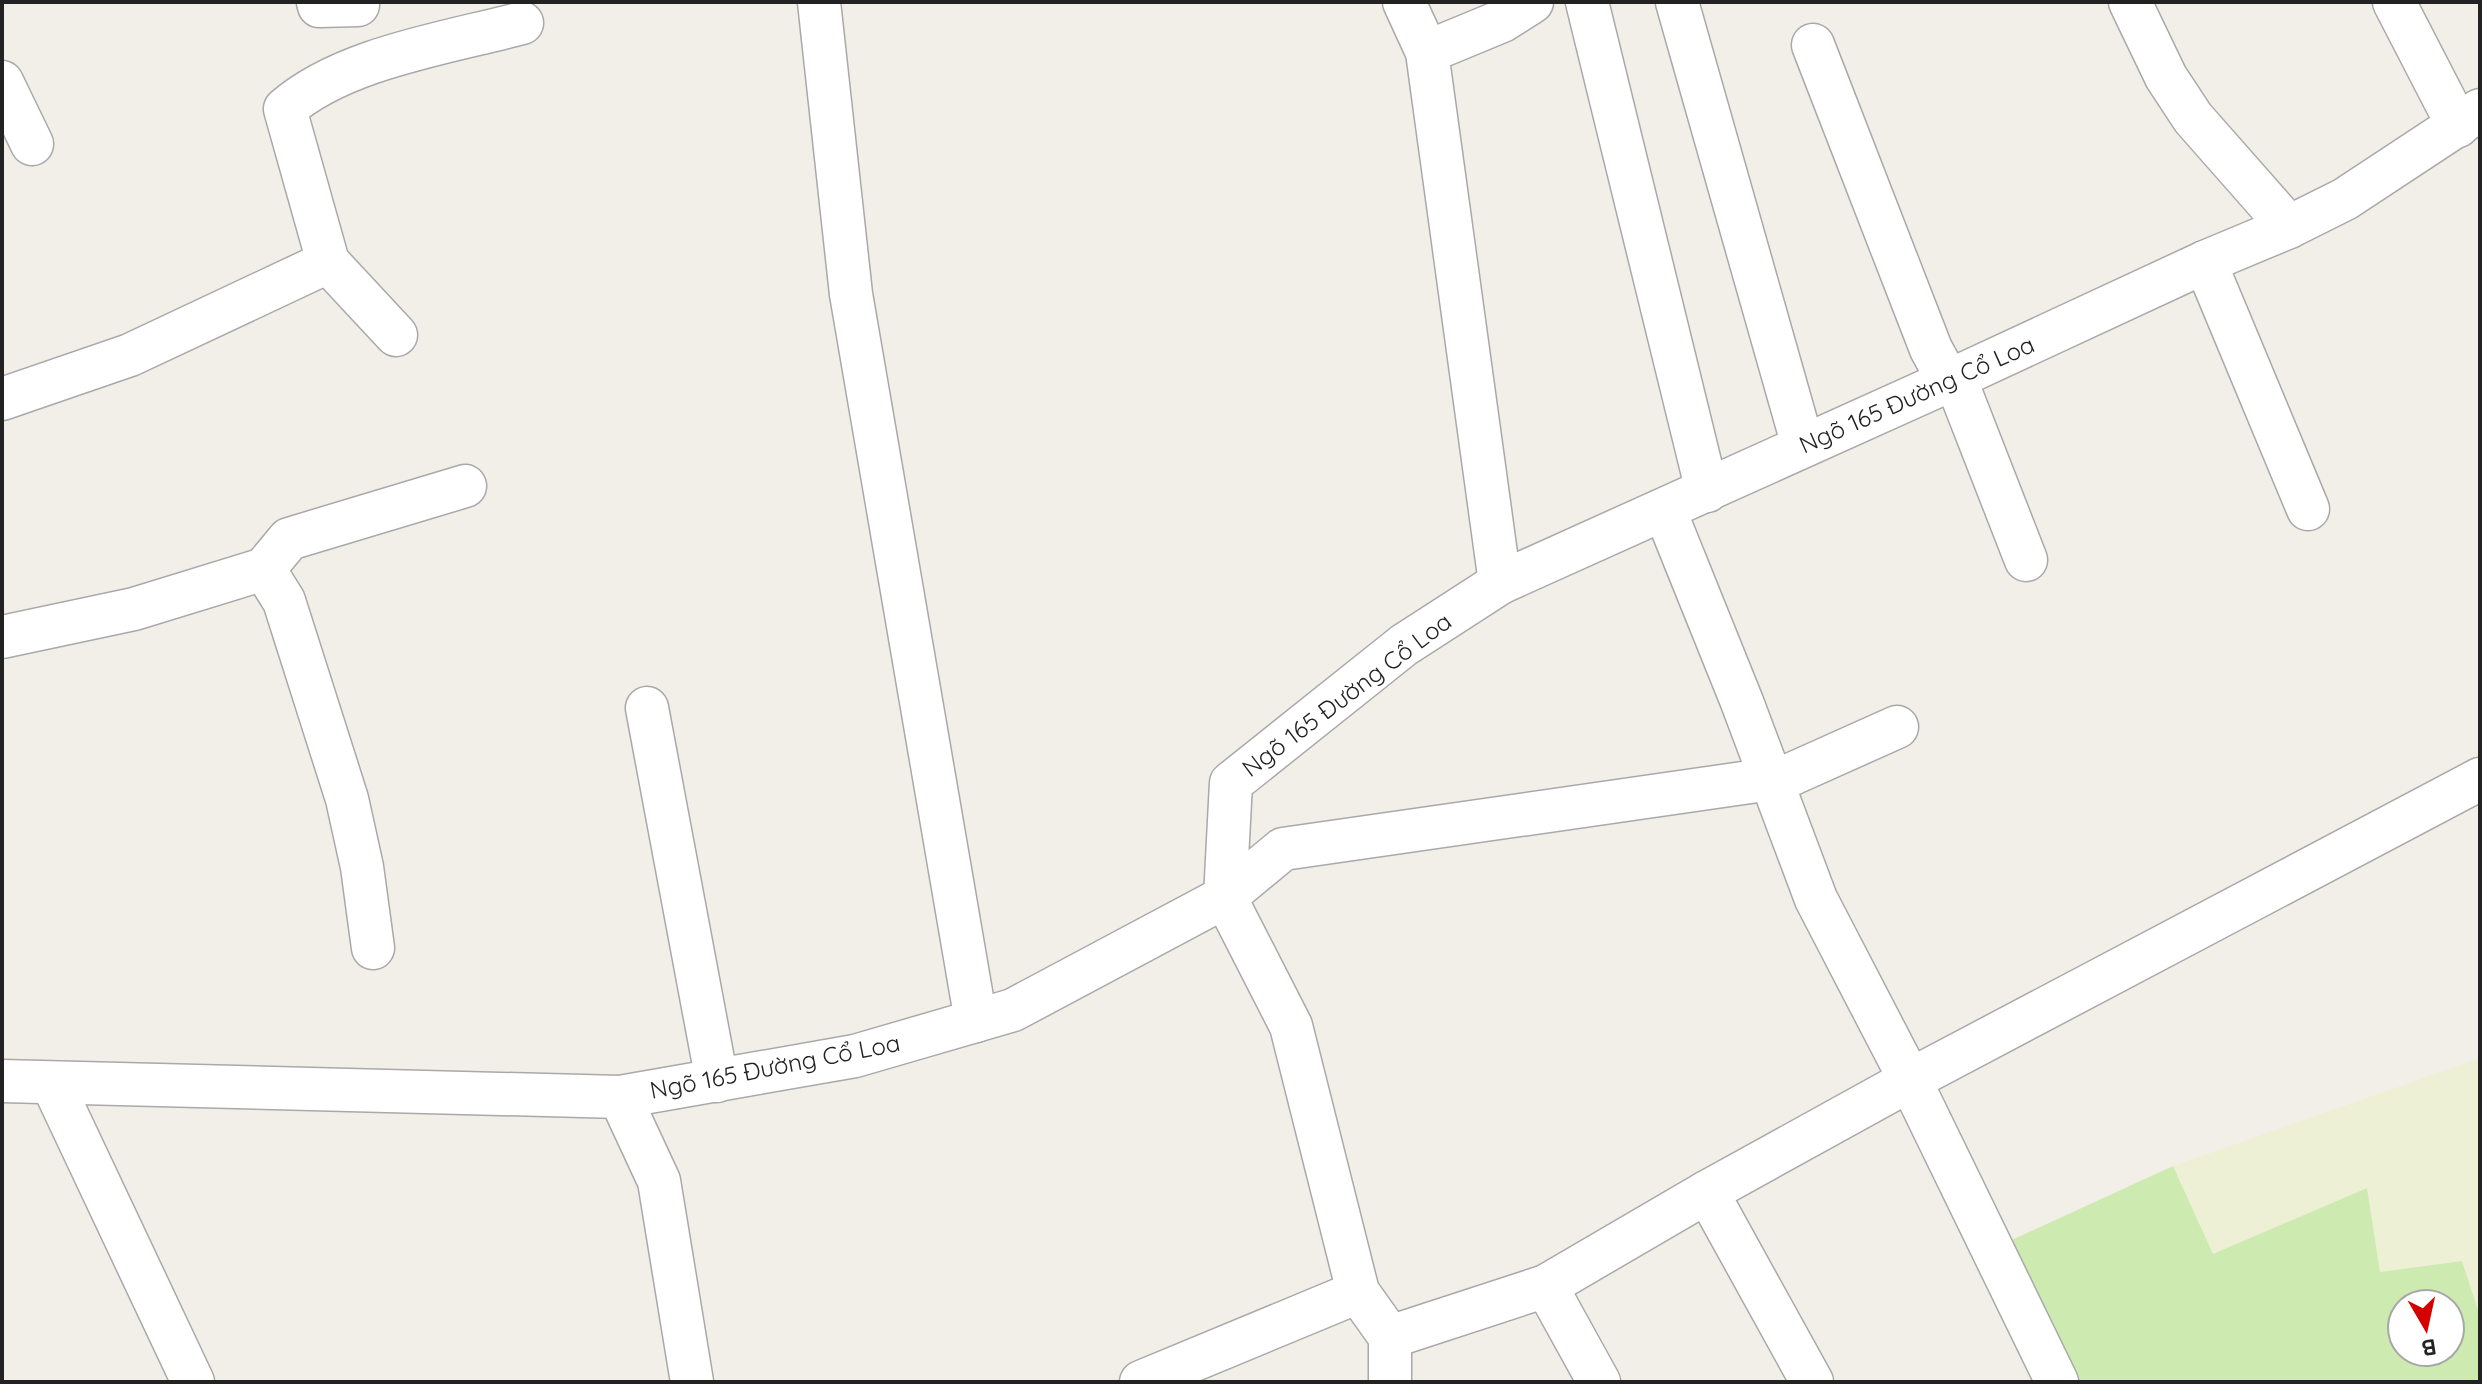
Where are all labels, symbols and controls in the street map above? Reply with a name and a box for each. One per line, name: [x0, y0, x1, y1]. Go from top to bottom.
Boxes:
street label: Ngõ 165 Đường Cổ Loa: [1794, 329, 2039, 459]
street label: Ngõ 165 Đường Cổ Loa: [1236, 606, 1457, 783]
street label: Ngõ 165 Đường Cổ Loa: [647, 1027, 902, 1105]
north arrow: [2386, 1288, 2466, 1368]
text: B: [2420, 1333, 2438, 1363]

